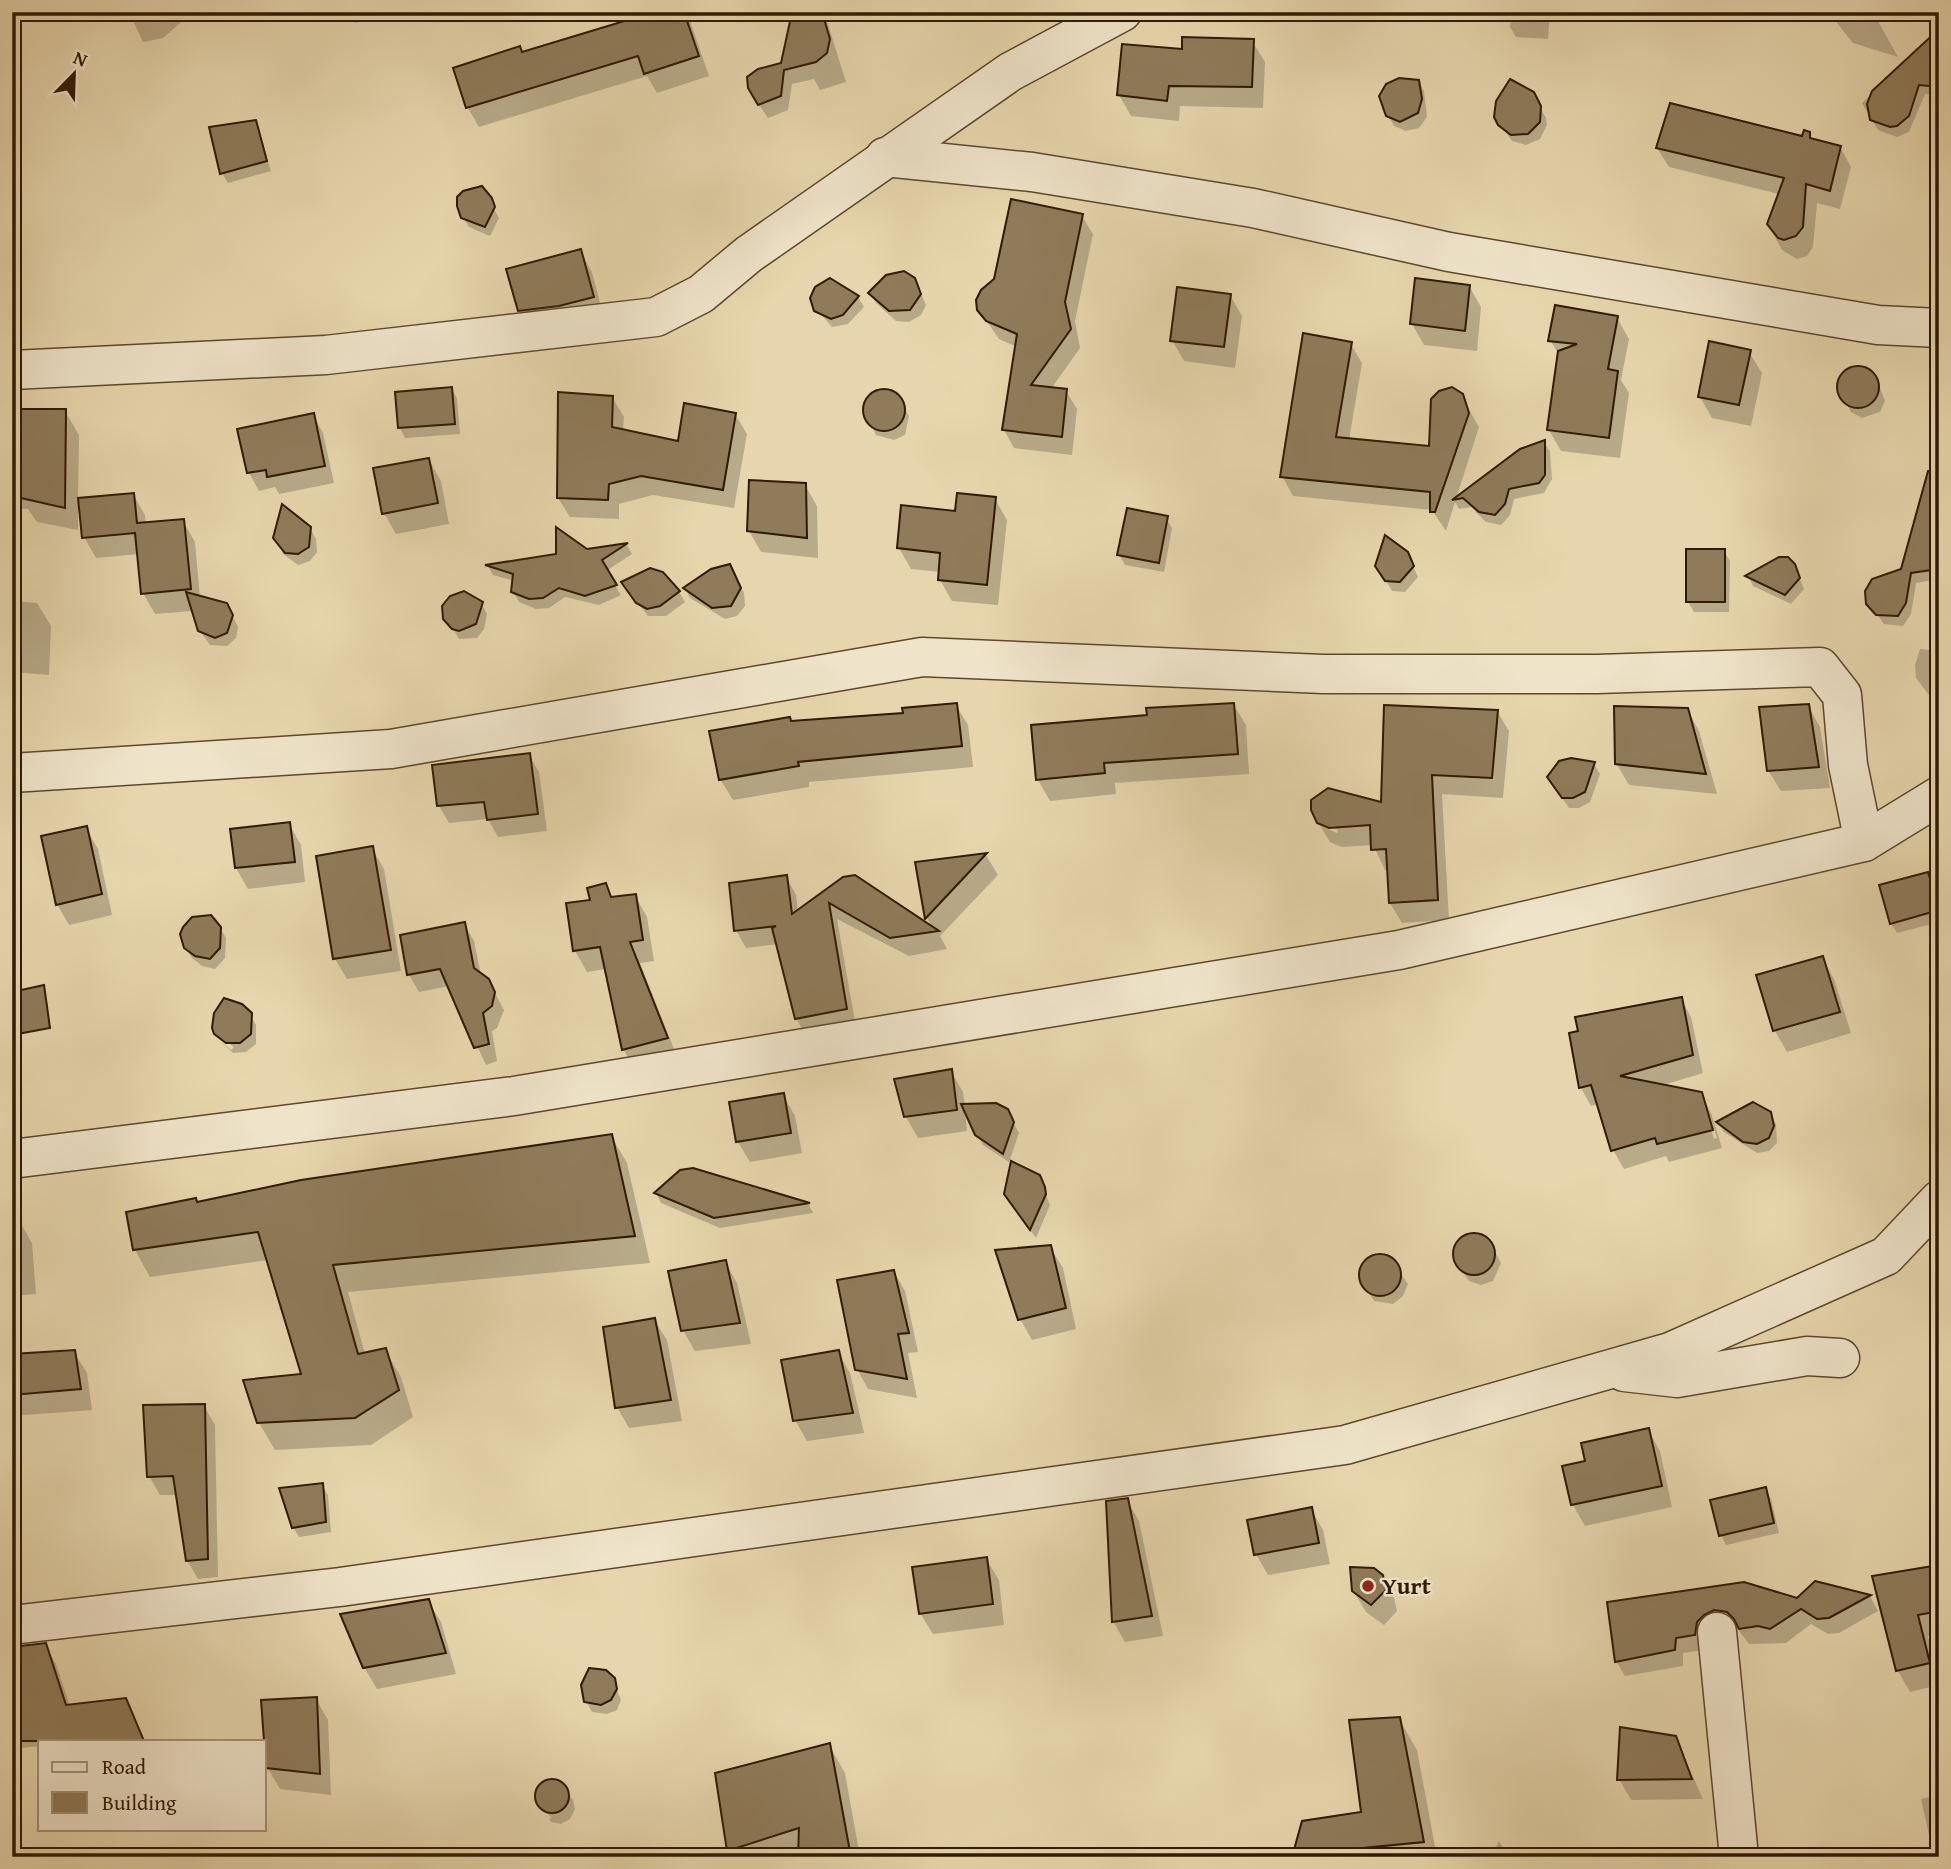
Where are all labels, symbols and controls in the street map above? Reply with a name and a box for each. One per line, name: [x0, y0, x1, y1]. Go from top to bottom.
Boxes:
north arrow: [38, 38, 108, 108]
text: N: [69, 43, 92, 74]
place label: Yurt: [1382, 1568, 1431, 1603]
marker: Yurt: [1360, 1578, 1376, 1594]
legend: [38, 1740, 266, 1830]
text: Road: [102, 1751, 147, 1782]
text: Building: [102, 1787, 177, 1818]

